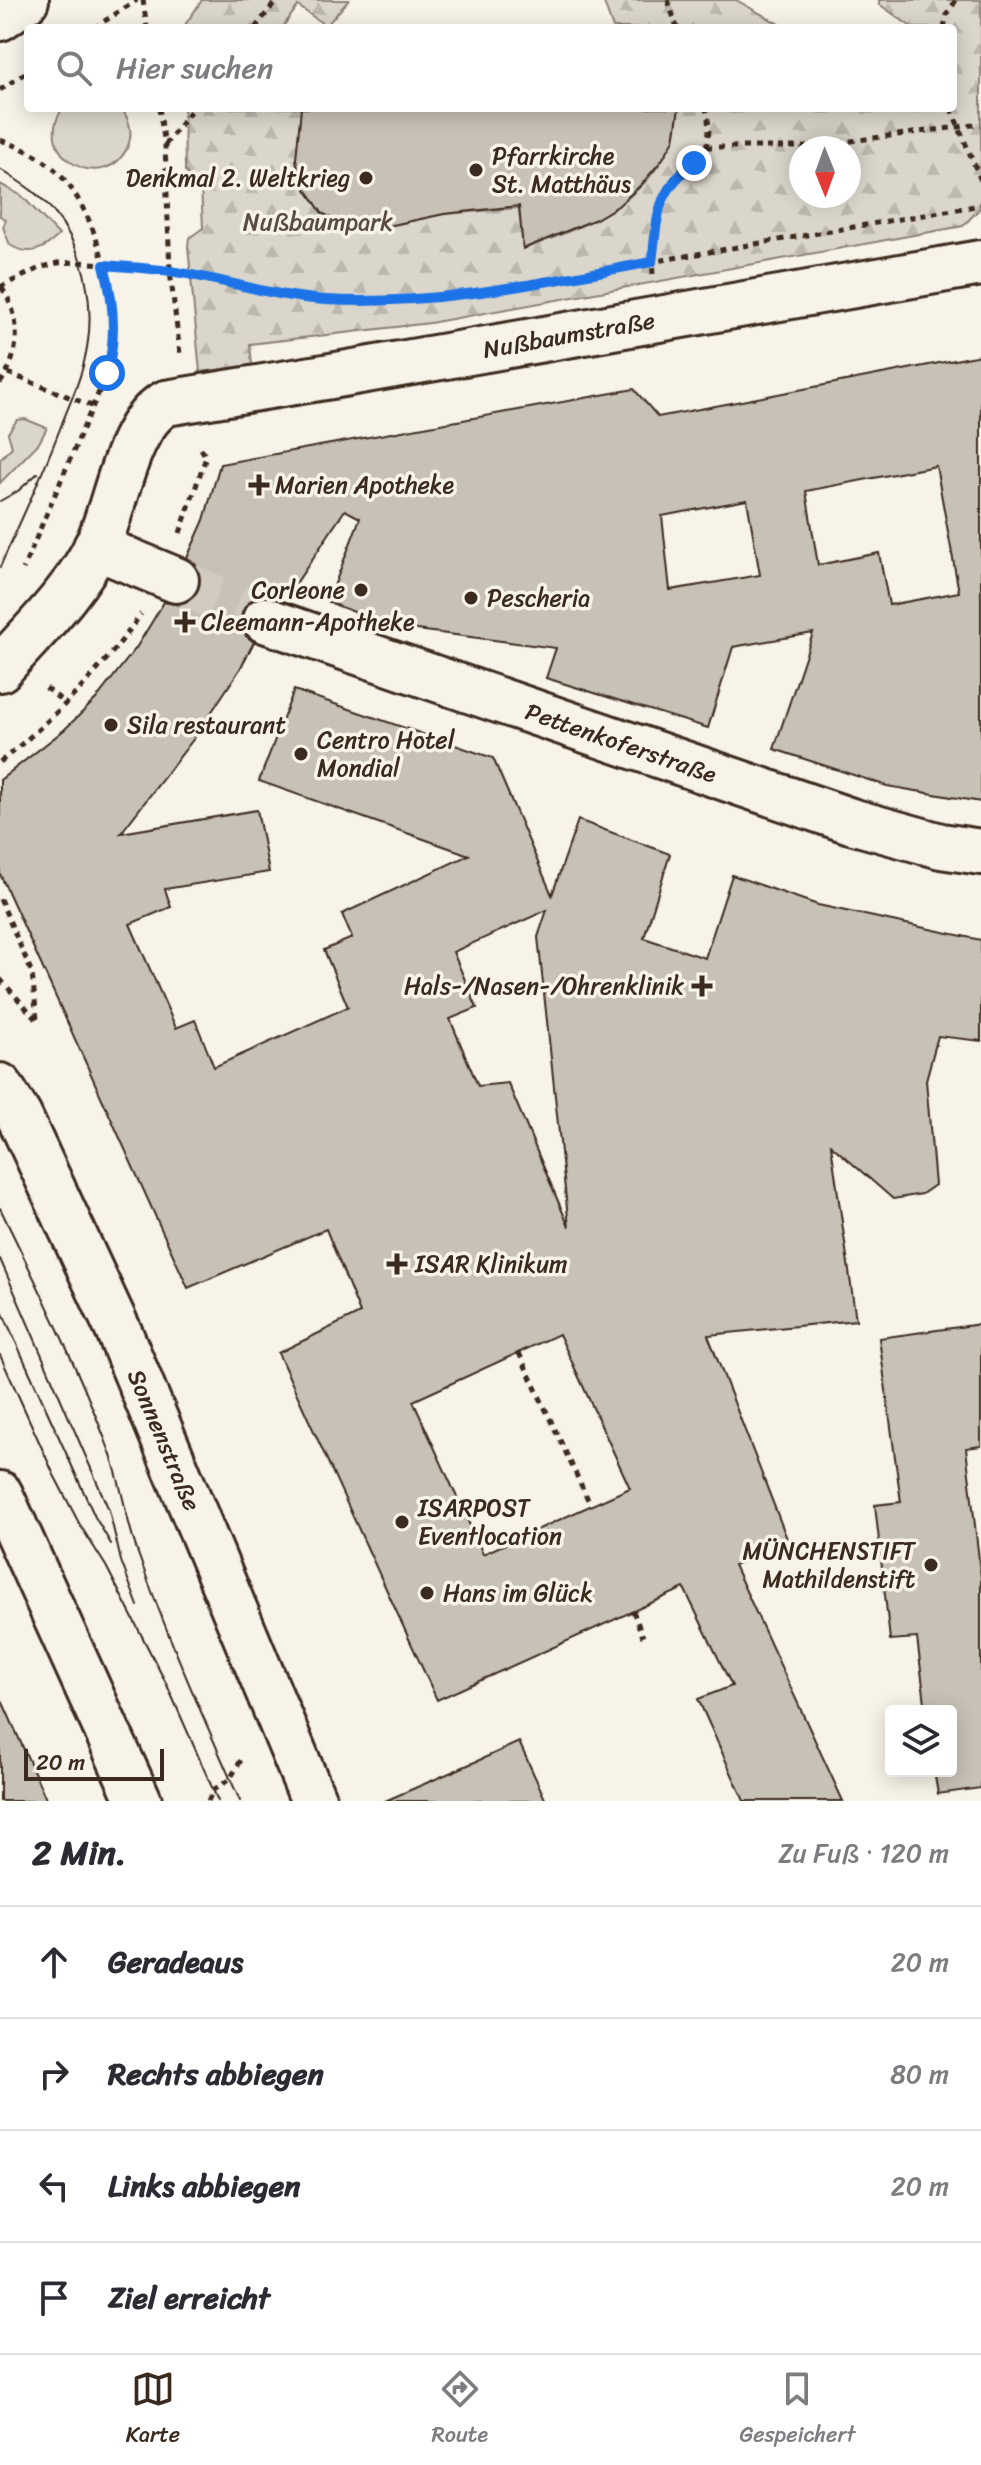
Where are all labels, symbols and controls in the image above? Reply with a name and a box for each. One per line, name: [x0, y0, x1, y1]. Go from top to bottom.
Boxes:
search box: [24, 24, 957, 112]
text: Hier suchen: [116, 41, 273, 95]
icon: search: [52, 46, 96, 90]
place label: Pfarrkirche St. Matthäus: [492, 135, 631, 205]
north arrow: [789, 136, 861, 208]
route end: [676, 145, 712, 181]
place label: Denkmal 2. Weltkrieg: [126, 157, 350, 199]
marker: Pfarrkirche St. Matthäus: [467, 161, 485, 179]
marker: Denkmal 2. Weltkrieg: [357, 169, 375, 187]
park label: Nußbaumpark: [243, 201, 393, 243]
street label: Nußbaumstraße: [480, 299, 658, 371]
route start: [89, 355, 125, 391]
place label: Marien Apotheke: [275, 464, 455, 506]
marker: Marien Apotheke: [250, 476, 268, 494]
place label: Corleone: [252, 569, 345, 611]
place label: Pescheria: [487, 577, 590, 619]
marker: Corleone: [352, 581, 370, 599]
marker: Pescheria: [462, 589, 480, 607]
place label: Cleemann-Apotheke: [201, 601, 415, 643]
marker: Cleemann-Apotheke: [176, 613, 194, 631]
street label: Pettenkoferstraße: [520, 691, 723, 796]
place label: Sila restaurant: [127, 704, 286, 746]
marker: Sila restaurant: [102, 716, 120, 734]
place label: Centro Hotel Mondial: [317, 719, 456, 789]
marker: Centro Hotel Mondial: [292, 745, 310, 763]
place label: Hals-/Nasen-/Ohrenklinik: [404, 965, 684, 1007]
marker: Hals-/Nasen-/Ohrenklinik: [691, 975, 713, 997]
place label: ISAR Klinikum: [414, 1243, 568, 1285]
marker: ISAR Klinikum: [386, 1253, 408, 1275]
street label: Sonnenstraße: [115, 1362, 213, 1518]
place label: ISARPOST Eventlocation: [417, 1487, 562, 1557]
marker: ISARPOST Eventlocation: [393, 1513, 411, 1531]
place label: MÜNCHENSTIFT Mathildenstift: [743, 1530, 917, 1600]
marker: MÜNCHENSTIFT Mathildenstift: [922, 1556, 940, 1574]
place label: Hans im Glück: [443, 1572, 593, 1614]
marker: Hans im Glück: [418, 1584, 436, 1602]
map controls: [885, 1705, 957, 1777]
button: layers: [885, 1705, 957, 1777]
text: 20 m: [36, 1743, 85, 1782]
scale bar: [24, 1745, 164, 1781]
text: 2 Min.: [32, 1823, 126, 1883]
text: Zu Fuß · 120 m: [778, 1830, 949, 1876]
text: Geradeaus: [108, 1935, 243, 1989]
text: 20 m: [891, 1939, 949, 1985]
icon: ahead: [32, 1940, 76, 1984]
text: Rechts abbiegen: [108, 2047, 324, 2101]
text: 80 m: [890, 2051, 949, 2097]
icon: right: [32, 2052, 76, 2096]
text: Links abbiegen: [108, 2159, 300, 2213]
text: 20 m: [891, 2163, 949, 2209]
icon: left: [32, 2164, 76, 2208]
text: Ziel erreicht: [108, 2271, 270, 2325]
icon: arrive: [32, 2276, 76, 2320]
tab: Karte: [126, 2367, 180, 2454]
tab: Route: [431, 2367, 488, 2454]
tab: Gespeichert: [739, 2367, 855, 2454]

